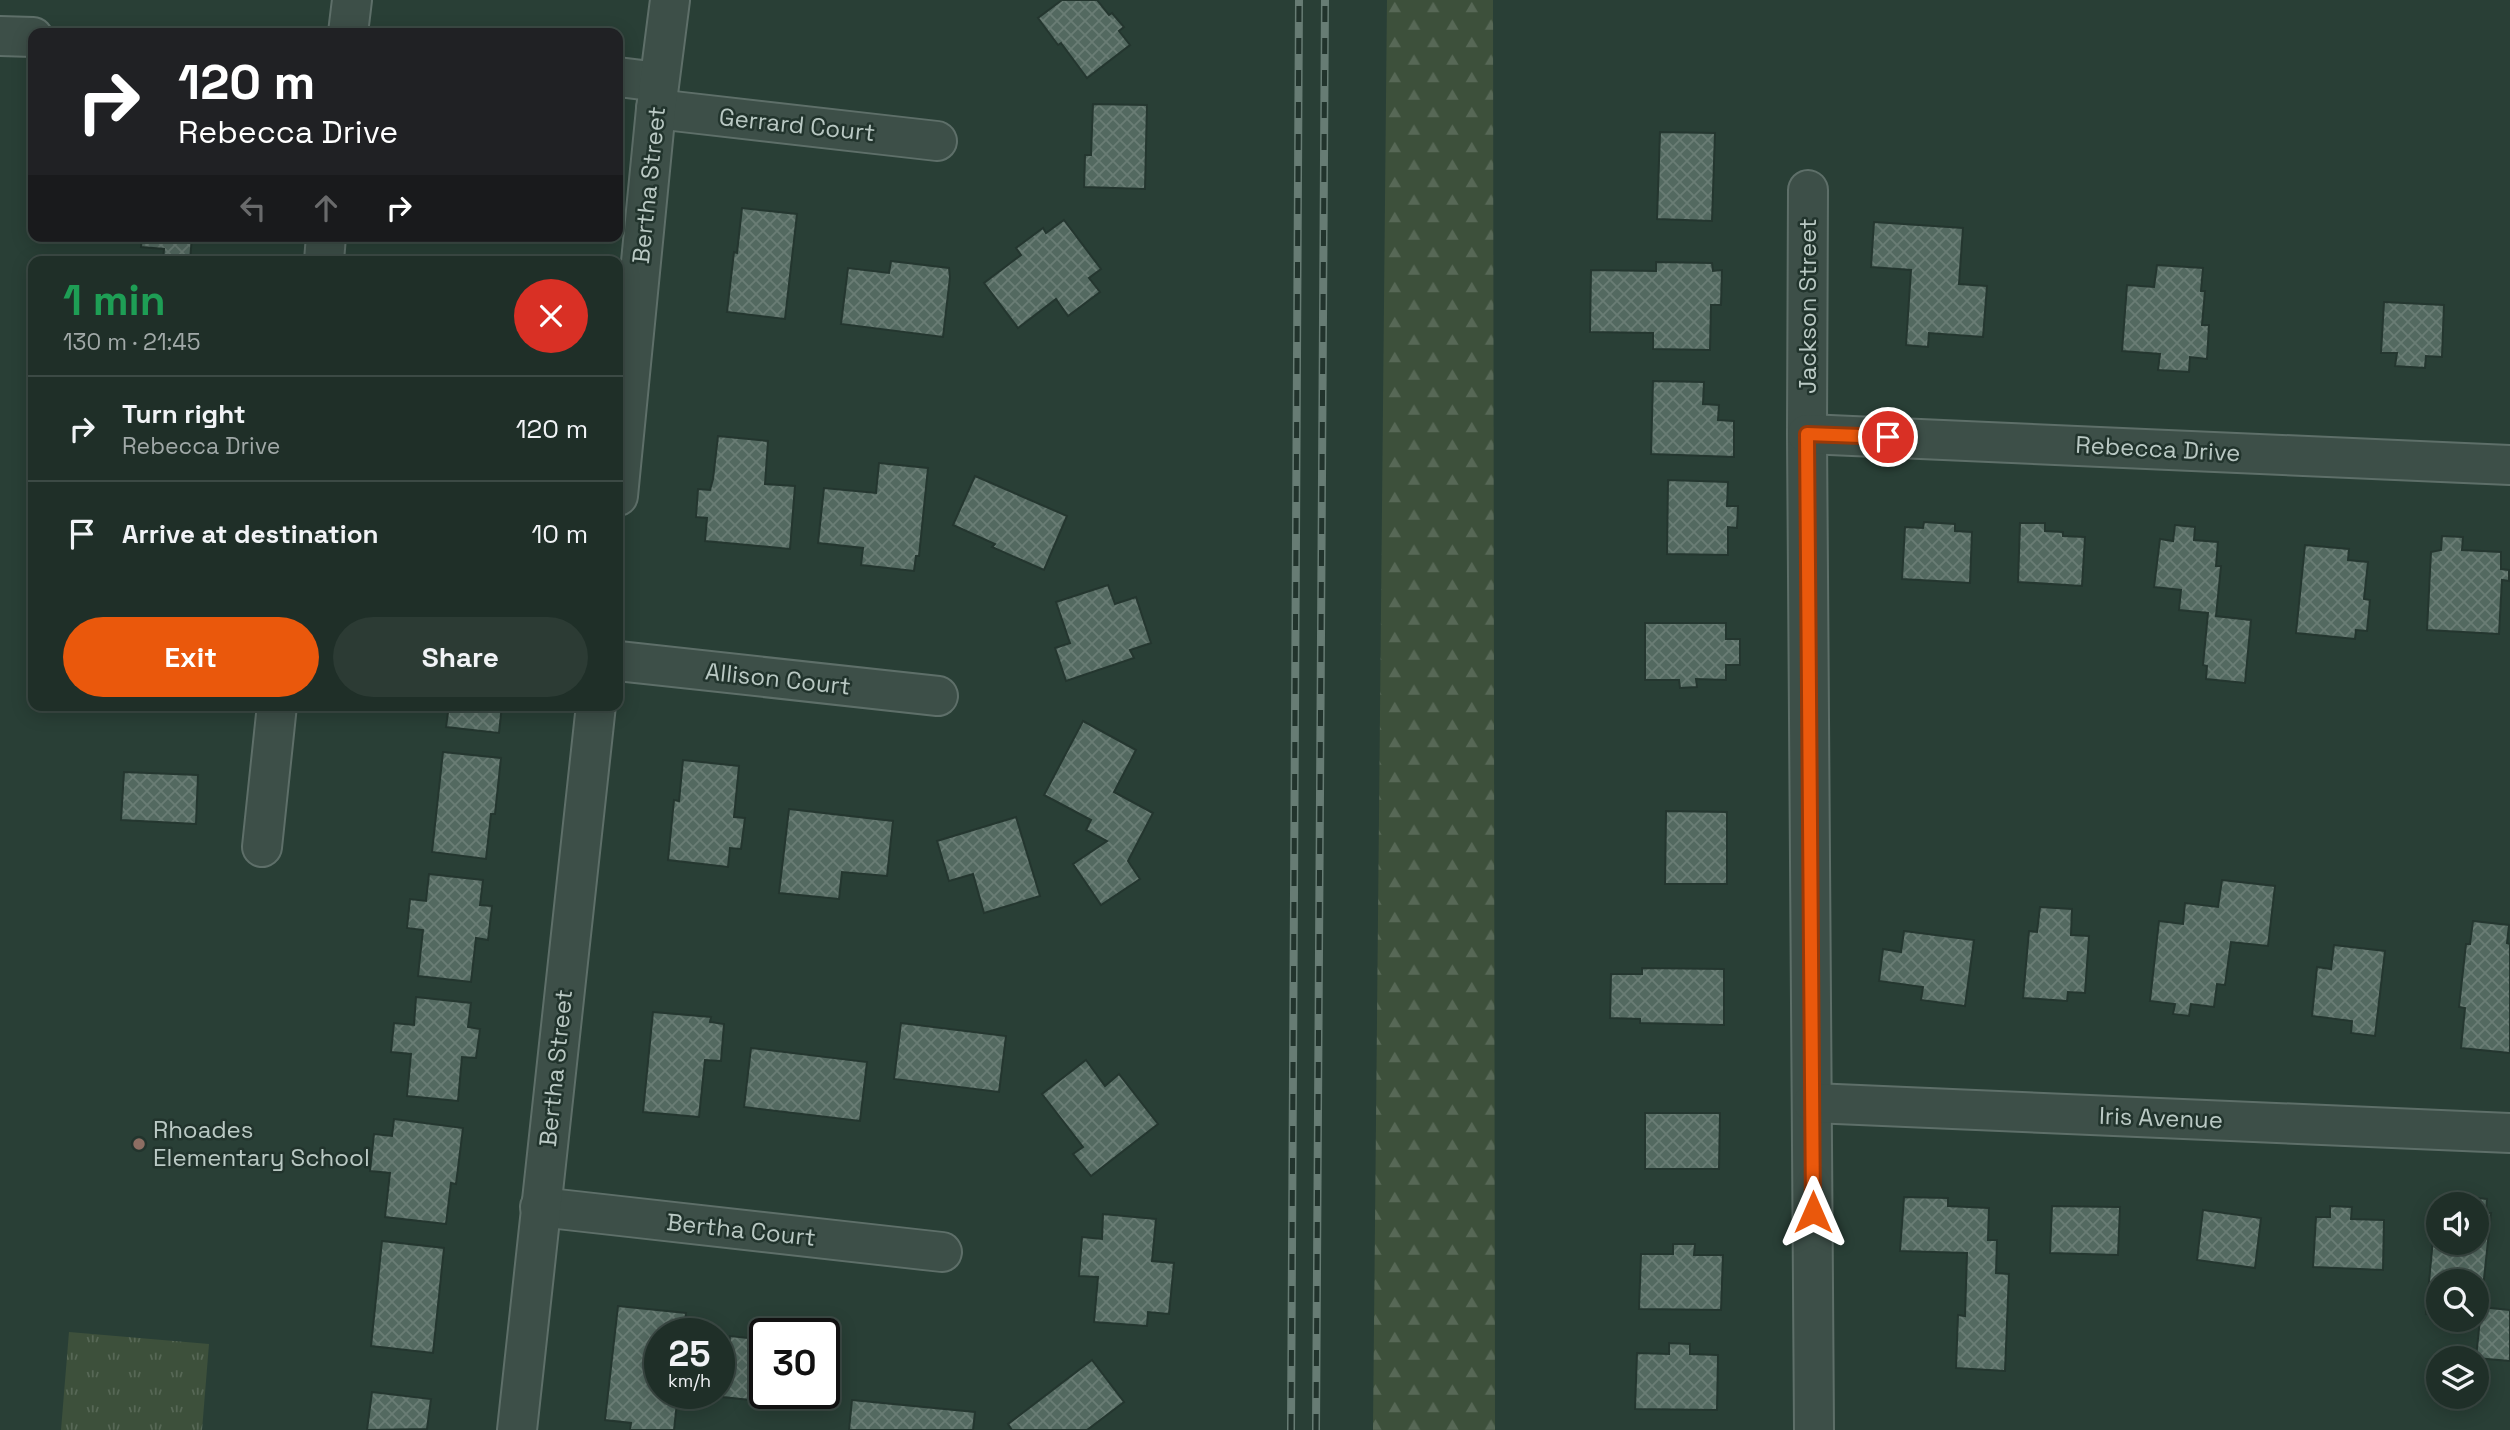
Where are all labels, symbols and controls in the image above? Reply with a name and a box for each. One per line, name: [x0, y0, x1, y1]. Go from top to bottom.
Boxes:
text: 120 m: [178, 51, 315, 113]
icon: right: [63, 56, 154, 147]
street label: Gerrard Court: [717, 101, 877, 148]
street label: Bertha Street: [625, 105, 672, 265]
text: Rebecca Drive: [178, 112, 398, 152]
icon: left: [234, 189, 272, 227]
icon: ahead: [307, 189, 345, 227]
icon: right: [380, 189, 418, 227]
street label: Jackson Street: [1792, 218, 1823, 394]
text: 1 min: [63, 274, 166, 327]
button: close: [514, 279, 588, 353]
text: 130 m · 21:45: [63, 327, 201, 357]
text: Turn right: [122, 397, 246, 431]
pin: [1858, 407, 1918, 467]
icon: right: [63, 410, 101, 448]
text: 120 m: [516, 412, 588, 446]
icon: arrive: [1869, 418, 1907, 456]
street label: Rebecca Drive: [2075, 429, 2241, 468]
text: Rebecca Drive: [122, 431, 280, 461]
icon: arrive: [63, 515, 101, 553]
text: Arrive at destination: [122, 517, 379, 551]
text: 10 m: [531, 517, 588, 551]
button: Exit: [63, 617, 319, 697]
button: Share: [333, 617, 588, 697]
street label: Allison Court: [704, 655, 852, 702]
street label: Bertha Street: [532, 988, 579, 1148]
street label: Iris Avenue: [2098, 1100, 2224, 1135]
place label: Rhoades Elementary School: [153, 1114, 370, 1173]
marker: Rhoades Elementary School: [131, 1136, 147, 1152]
position arrow: [1776, 1175, 1850, 1249]
map controls: [2426, 1192, 2489, 1409]
button: sound: [2426, 1192, 2489, 1255]
street label: Bertha Court: [665, 1206, 817, 1253]
button: search: [2426, 1269, 2489, 1332]
speed limit sign: 30: [749, 1318, 840, 1409]
text: 25: [669, 1332, 710, 1376]
button: layers: [2426, 1346, 2489, 1409]
text: km/h: [668, 1369, 711, 1392]

